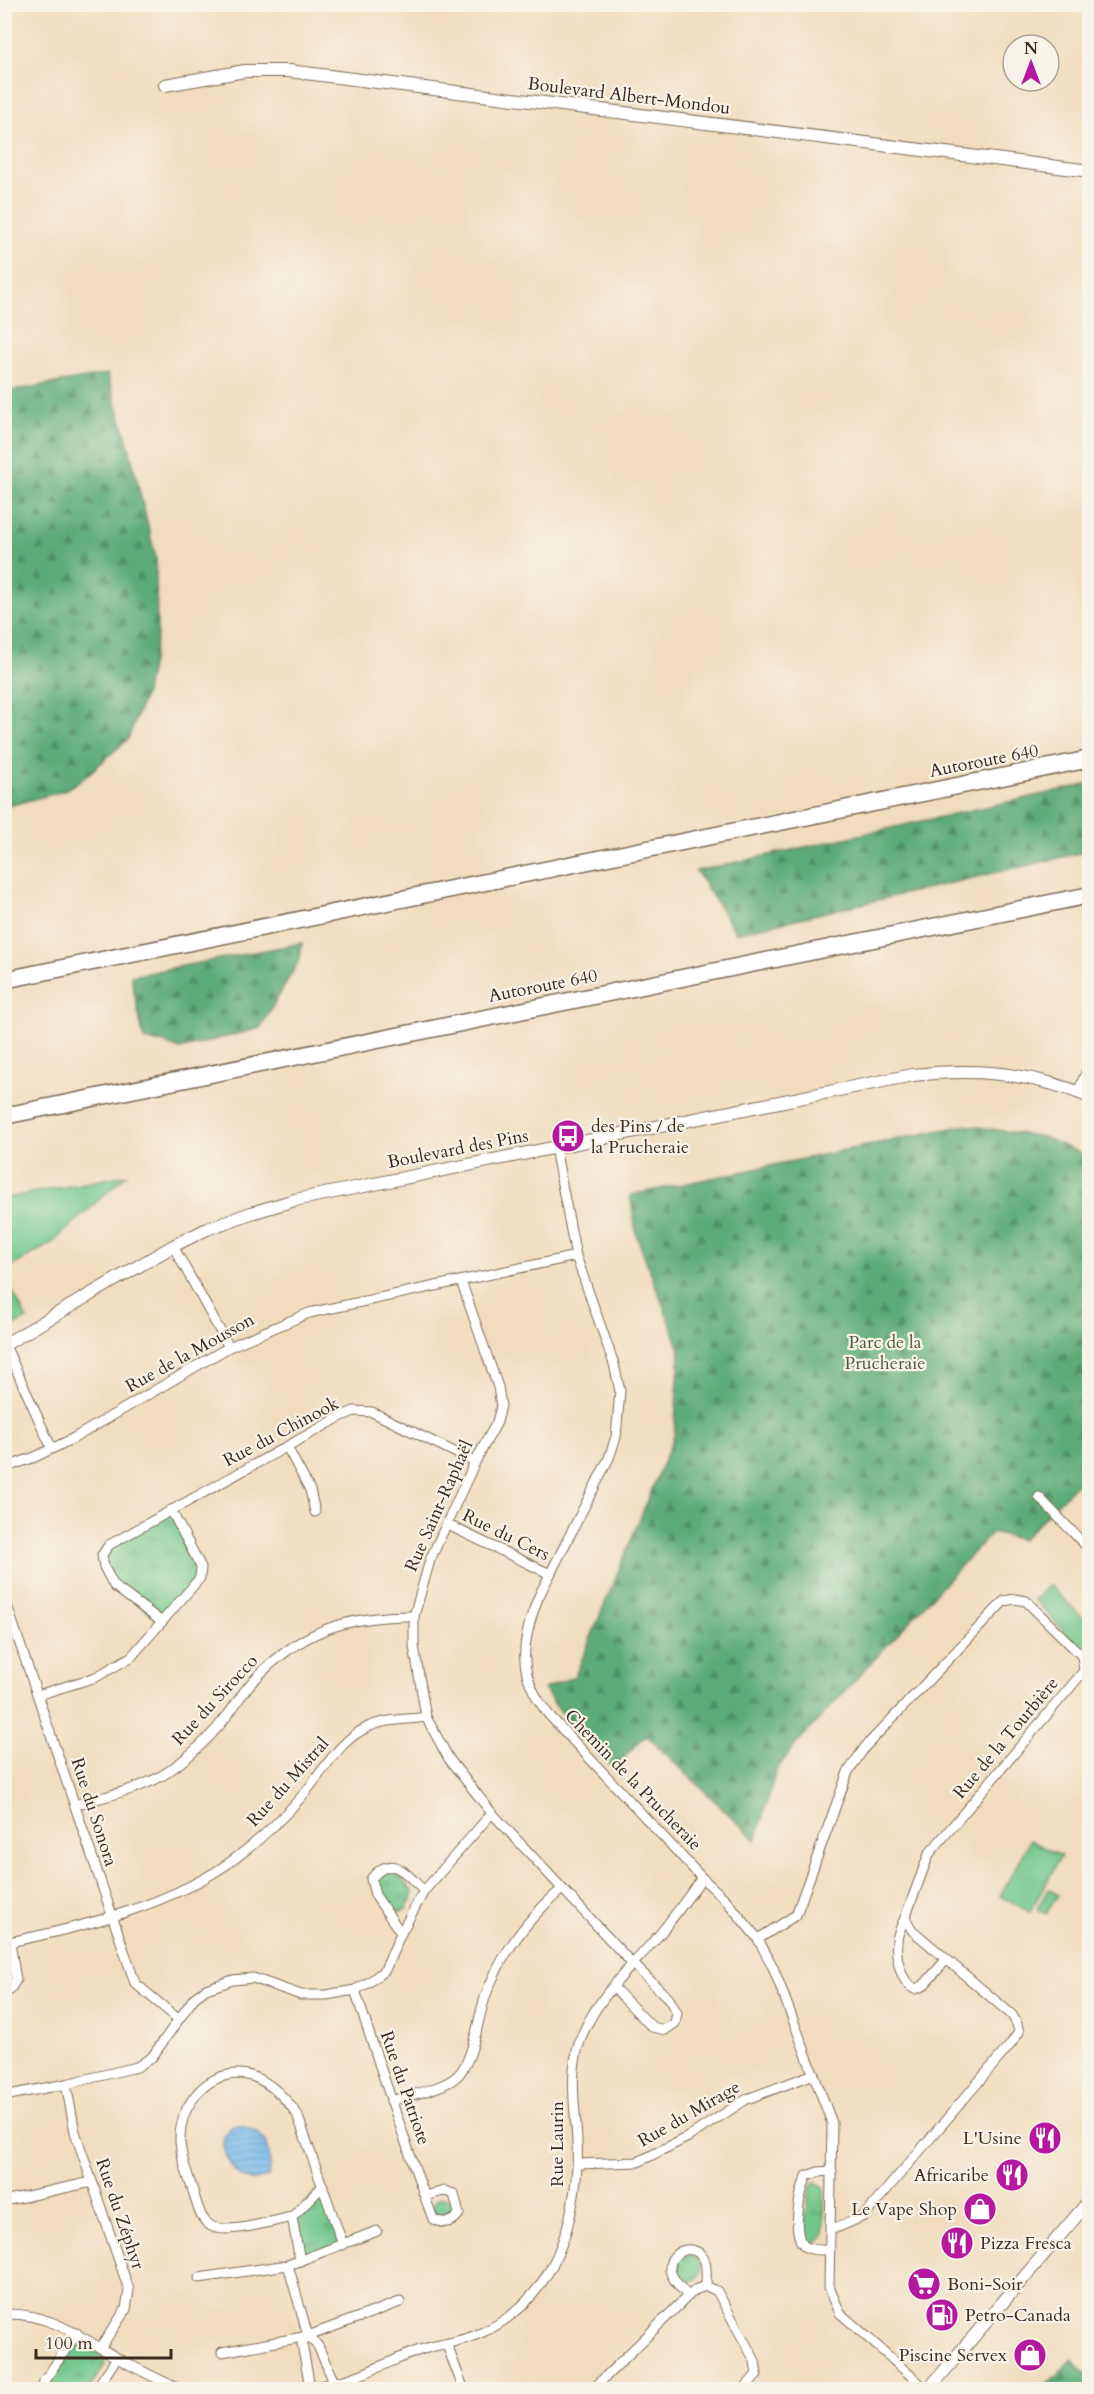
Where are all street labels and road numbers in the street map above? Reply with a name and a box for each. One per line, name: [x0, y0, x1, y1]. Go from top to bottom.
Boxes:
street label: Boulevard Albert-Mondou: [526, 71, 732, 121]
street label: Autoroute 640: [927, 738, 1041, 784]
street label: Autoroute 640: [486, 963, 600, 1009]
street label: Boulevard des Pins: [385, 1123, 531, 1175]
street label: Rue de la Mousson: [121, 1307, 260, 1399]
street label: Rue du Chinook: [219, 1391, 344, 1473]
street label: Rue Saint-Raphaël: [399, 1436, 479, 1576]
street label: Rue du Cers: [458, 1503, 554, 1567]
street label: Rue du Sirocco: [166, 1649, 264, 1751]
street label: Rue de la Tourbière: [948, 1672, 1064, 1804]
street label: Chemin de la Prucheraie: [559, 1704, 707, 1856]
street label: Rue du Mistral: [241, 1732, 335, 1832]
street label: Rue du Sonora: [65, 1755, 123, 1870]
street label: Rue du Patriote: [374, 2028, 436, 2148]
street label: Rue du Mirage: [633, 2075, 745, 2153]
street label: Rue Laurin: [545, 2100, 570, 2187]
street label: Rue du Zéphyr: [89, 2155, 151, 2273]

